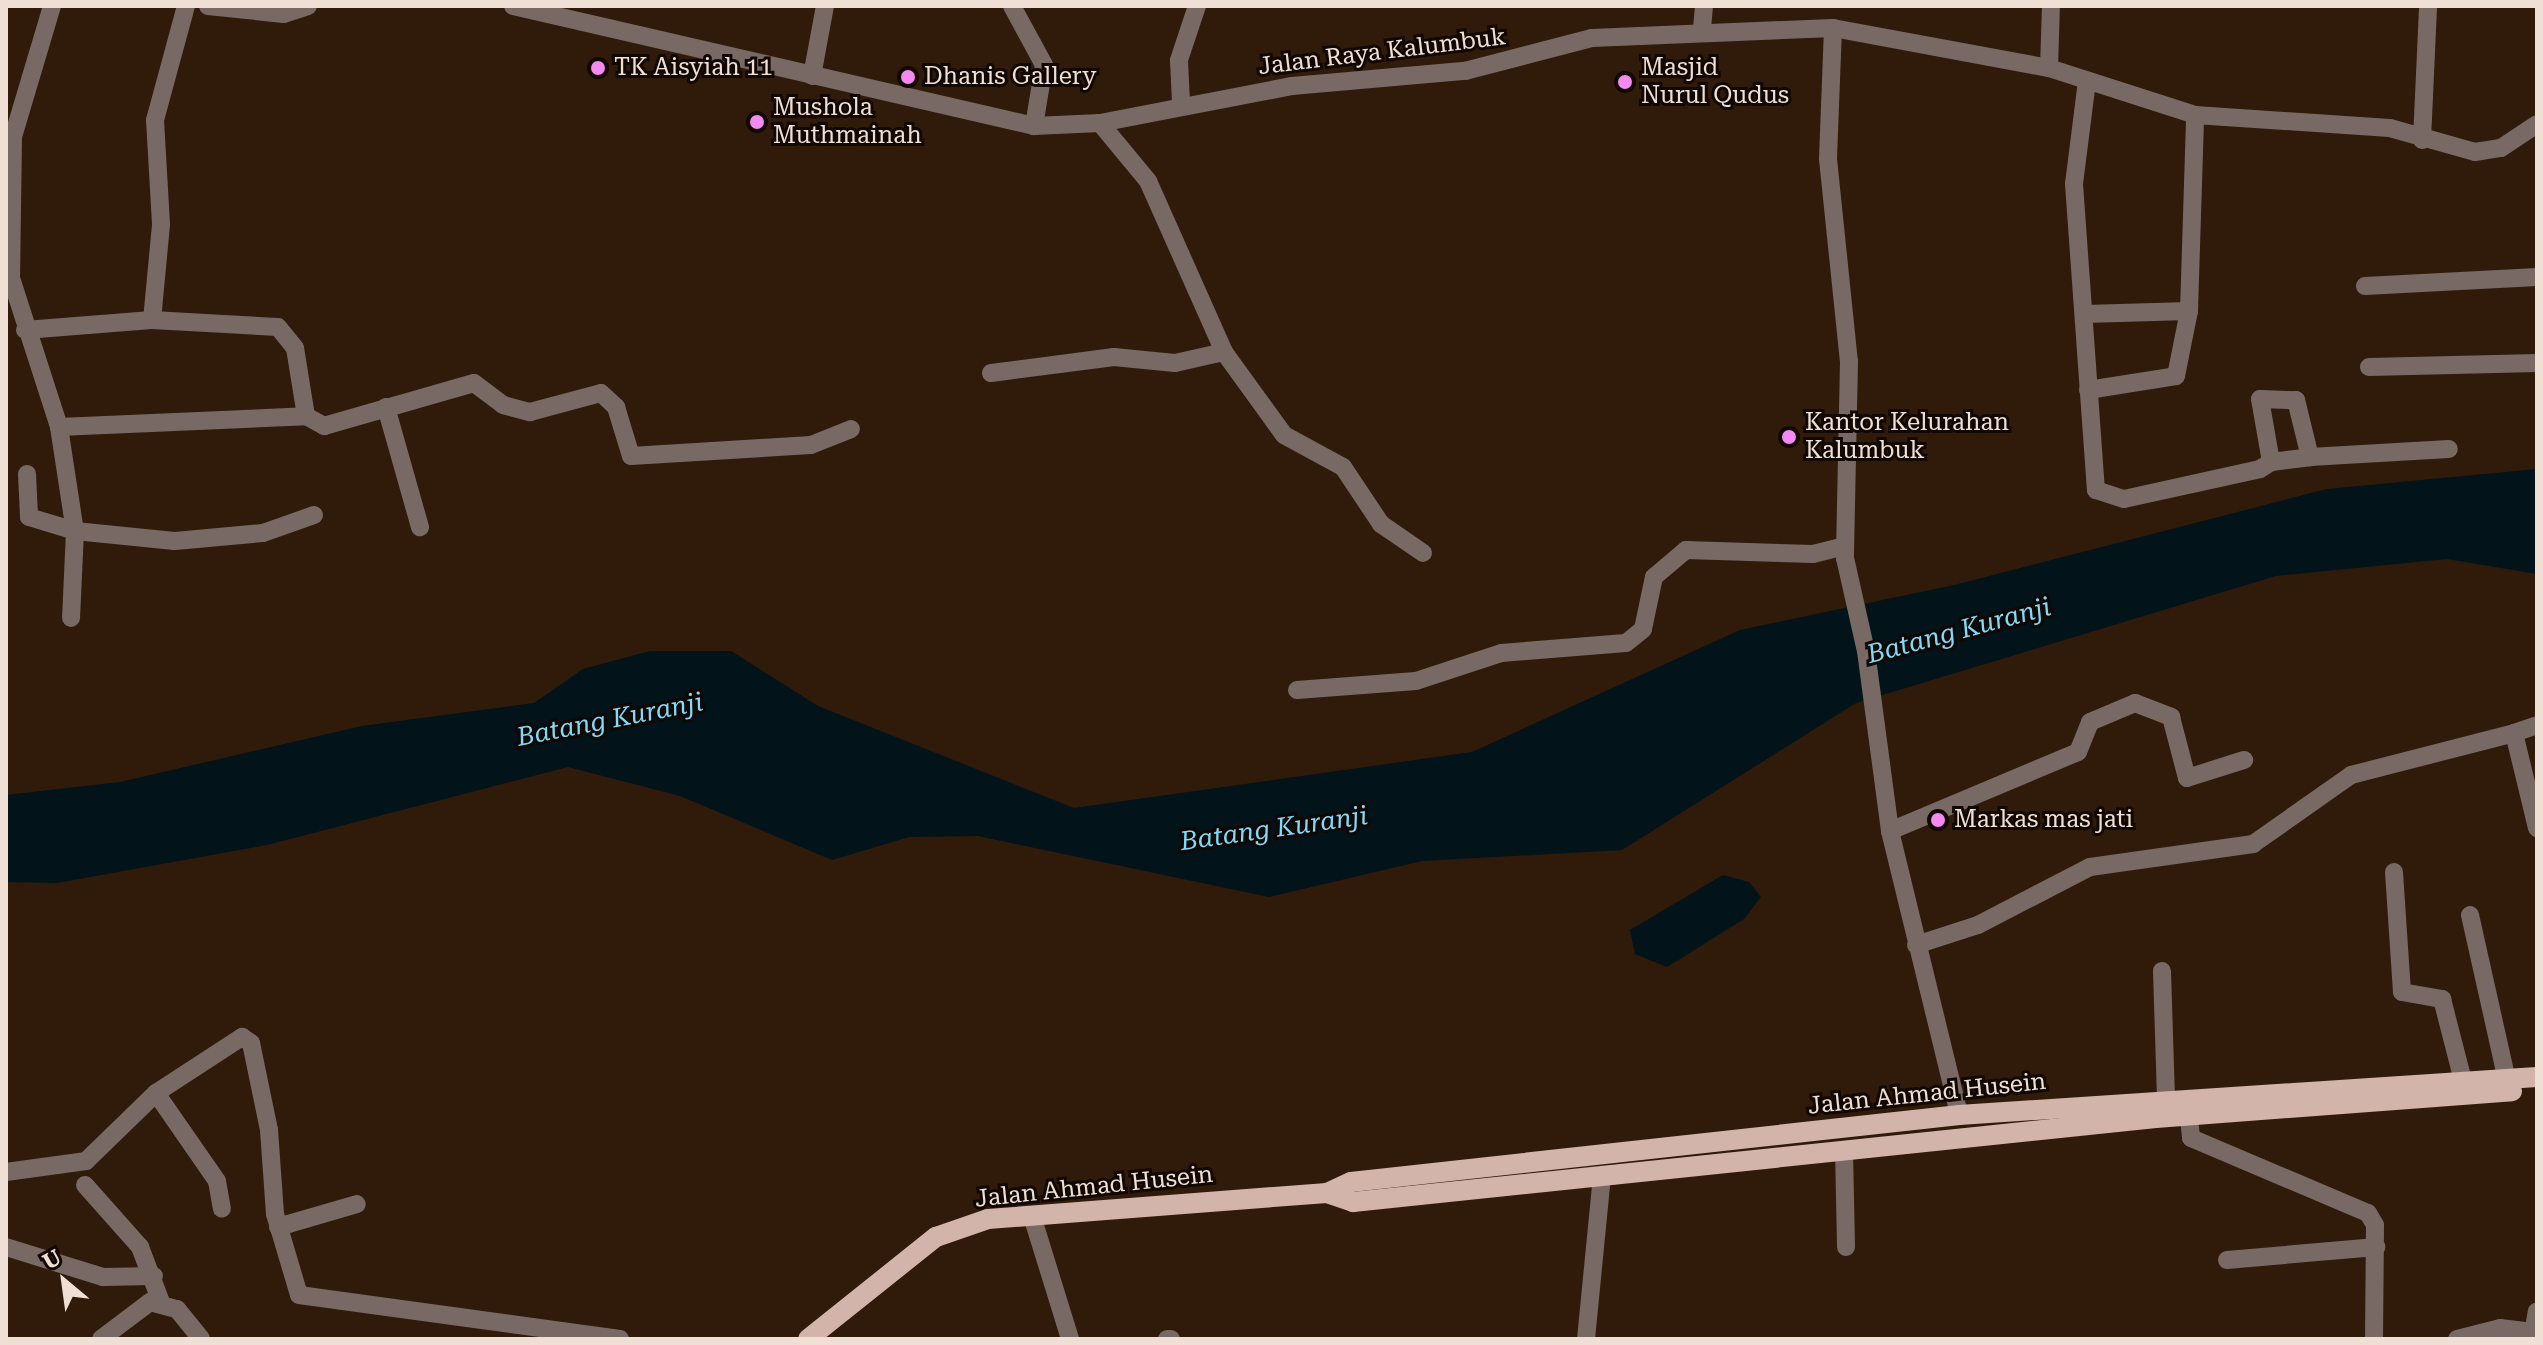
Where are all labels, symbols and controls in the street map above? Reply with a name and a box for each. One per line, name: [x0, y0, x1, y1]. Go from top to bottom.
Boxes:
street label: Jalan Raya Kalumbuk: [1257, 23, 1507, 81]
place label: TK Aisyiah 11: [614, 54, 773, 82]
place label: Masjid Nurul Qudus: [1641, 54, 1789, 110]
marker: TK Aisyiah 11: [589, 59, 607, 77]
place label: Dhanis Gallery: [924, 63, 1096, 91]
marker: Dhanis Gallery: [899, 68, 917, 86]
marker: Masjid Nurul Qudus: [1616, 73, 1634, 91]
place label: Mushola Muthmainah: [773, 94, 922, 150]
marker: Mushola Muthmainah: [748, 113, 766, 131]
place label: Kantor Kelurahan Kalumbuk: [1805, 409, 2009, 465]
marker: Kantor Kelurahan Kalumbuk: [1780, 428, 1798, 446]
water label: Batang Kuranji: [1864, 591, 2054, 671]
water label: Batang Kuranji: [514, 687, 706, 753]
water label: Batang Kuranji: [1178, 800, 1370, 858]
place label: Markas mas jati: [1954, 806, 2133, 834]
marker: Markas mas jati: [1929, 811, 1947, 829]
street label: Jalan Ahmad Husein: [1807, 1067, 2047, 1121]
street label: Jalan Ahmad Husein: [974, 1160, 1214, 1214]
north arrow: [24, 1241, 104, 1321]
text: U: [39, 1245, 66, 1275]

